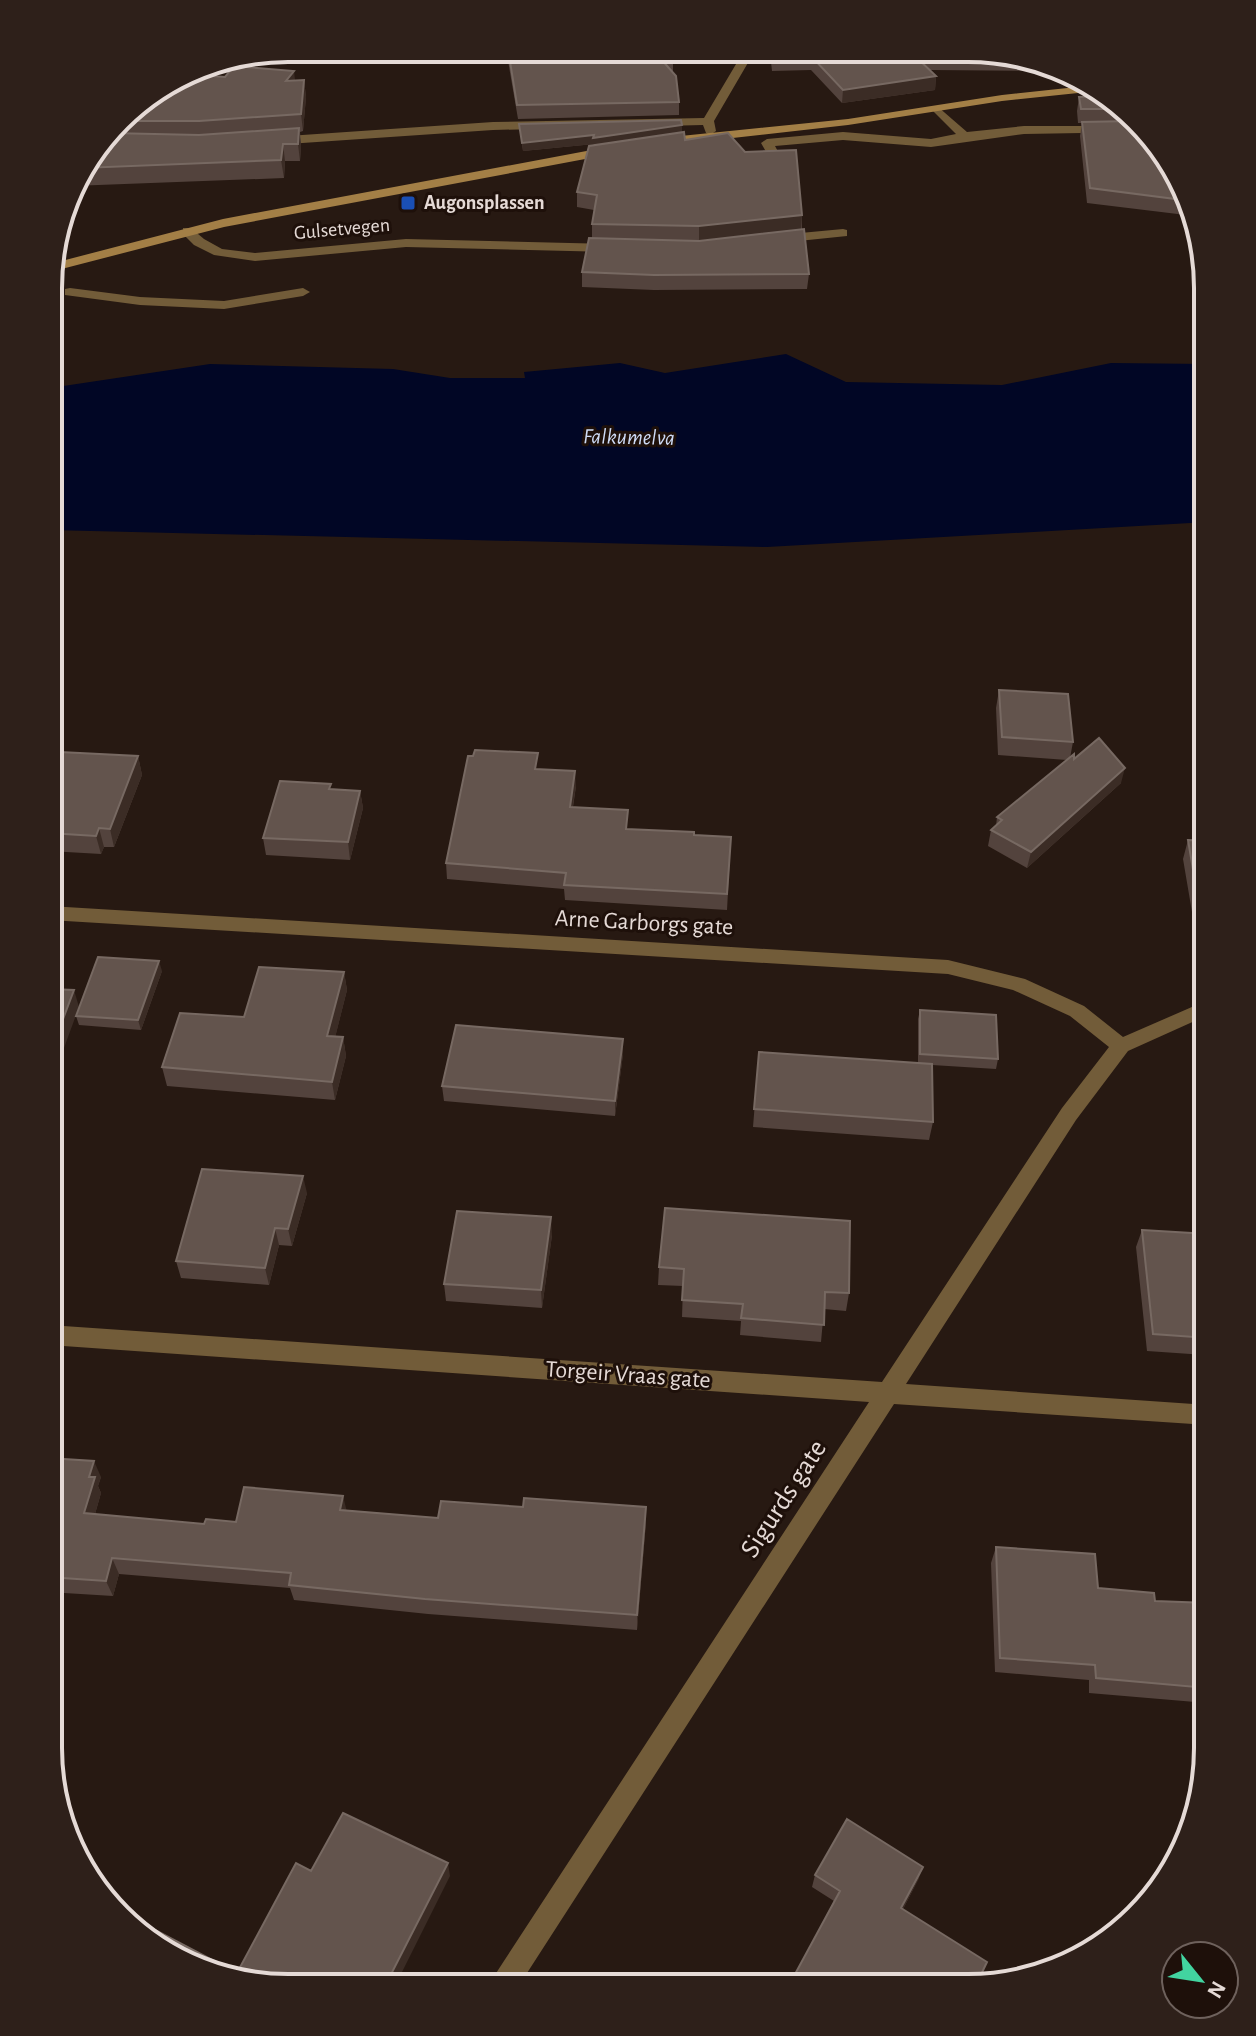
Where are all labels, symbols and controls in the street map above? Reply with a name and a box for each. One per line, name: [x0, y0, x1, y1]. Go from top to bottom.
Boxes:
place label: Augonsplassen: [424, 193, 545, 213]
marker: Augonsplassen: [399, 194, 417, 212]
street label: Gulsetvegen: [293, 215, 391, 243]
water label: Falkumelva: [583, 425, 675, 449]
street label: Arne Garborgs gate: [554, 906, 734, 940]
street label: Torgeir Vraas gate: [545, 1357, 711, 1393]
street label: Sigurds gate: [736, 1435, 832, 1563]
north arrow: [1160, 1940, 1240, 2020]
text: N: [1203, 1977, 1230, 2002]

